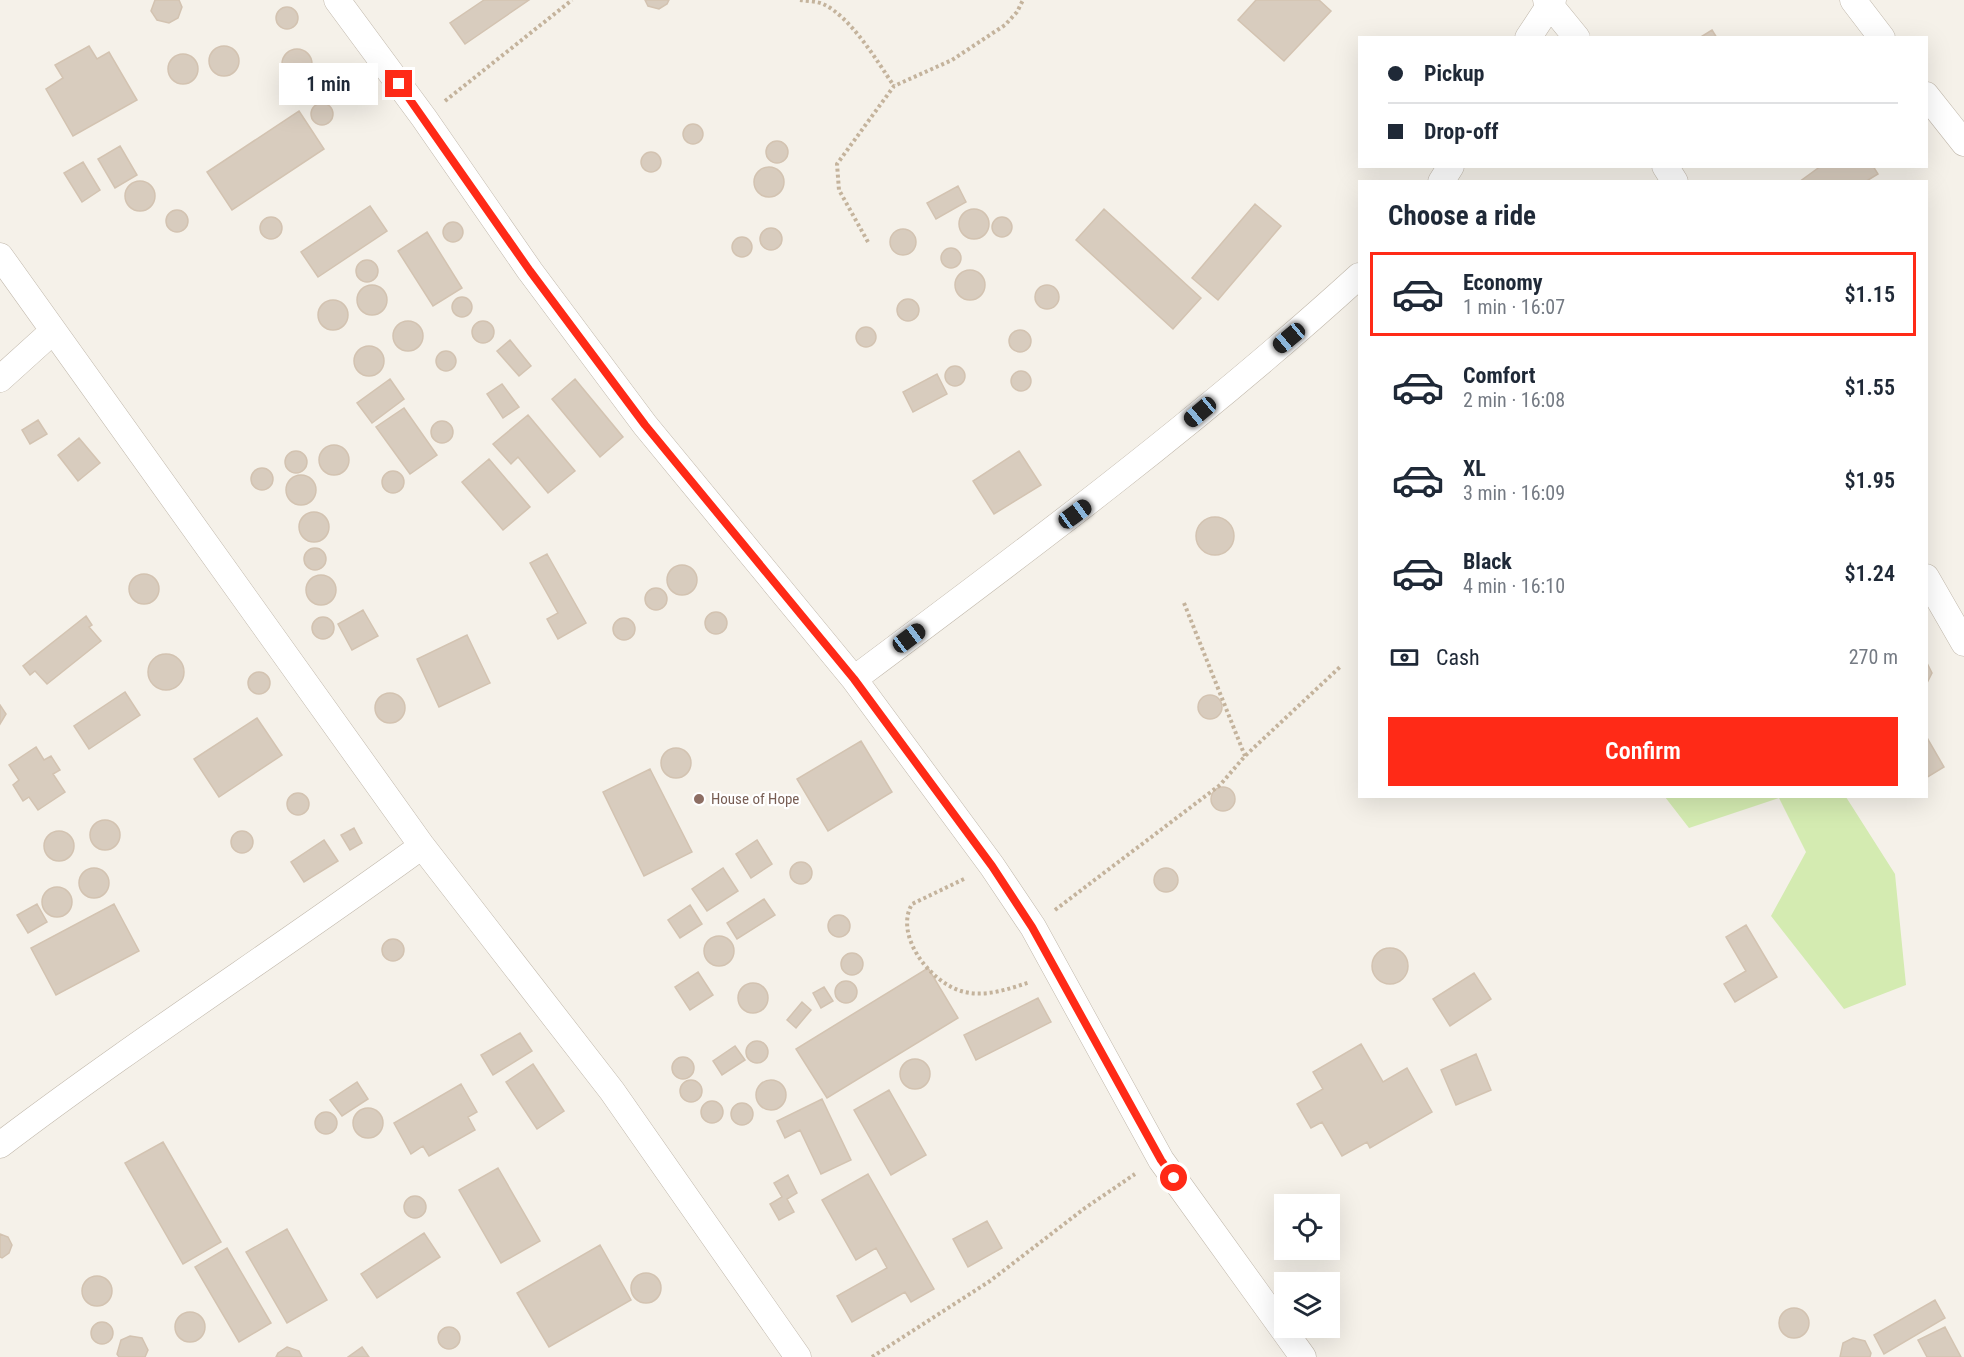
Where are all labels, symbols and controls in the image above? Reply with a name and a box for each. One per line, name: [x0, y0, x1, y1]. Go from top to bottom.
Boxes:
text: Pickup: [1424, 61, 1484, 86]
callout: 1 min: [279, 63, 378, 105]
route end: [385, 70, 412, 97]
text: 1 min: [306, 72, 351, 96]
text: Drop-off: [1424, 119, 1498, 144]
text: Choose a ride: [1388, 200, 1536, 232]
icon: car: [1391, 267, 1445, 321]
text: Economy: [1463, 270, 1543, 295]
text: $1.15: [1844, 282, 1895, 307]
text: 1 min · 16:07: [1463, 295, 1565, 319]
car: [1269, 320, 1309, 356]
icon: car: [1391, 360, 1445, 414]
text: Comfort: [1463, 363, 1536, 388]
text: $1.55: [1844, 375, 1895, 400]
text: 2 min · 16:08: [1463, 388, 1565, 412]
car: [1180, 394, 1220, 430]
icon: car: [1391, 453, 1445, 507]
text: XL: [1463, 456, 1486, 481]
text: $1.95: [1844, 468, 1895, 493]
text: 3 min · 16:09: [1463, 481, 1565, 505]
car: [1055, 496, 1095, 532]
icon: car: [1391, 546, 1445, 600]
text: Black: [1463, 549, 1512, 574]
text: $1.24: [1844, 561, 1895, 586]
text: 4 min · 16:10: [1463, 574, 1565, 598]
car: [889, 620, 929, 656]
icon: cash: [1388, 641, 1421, 674]
text: Cash: [1436, 645, 1480, 670]
text: 270 m: [1849, 645, 1898, 669]
button: Confirm: [1388, 717, 1898, 786]
place label: House of Hope: [711, 790, 799, 808]
marker: House of Hope: [692, 792, 706, 806]
route start: [1160, 1164, 1187, 1191]
map controls: [1274, 1194, 1340, 1338]
button: locate: [1274, 1194, 1340, 1260]
button: layers: [1274, 1272, 1340, 1338]

